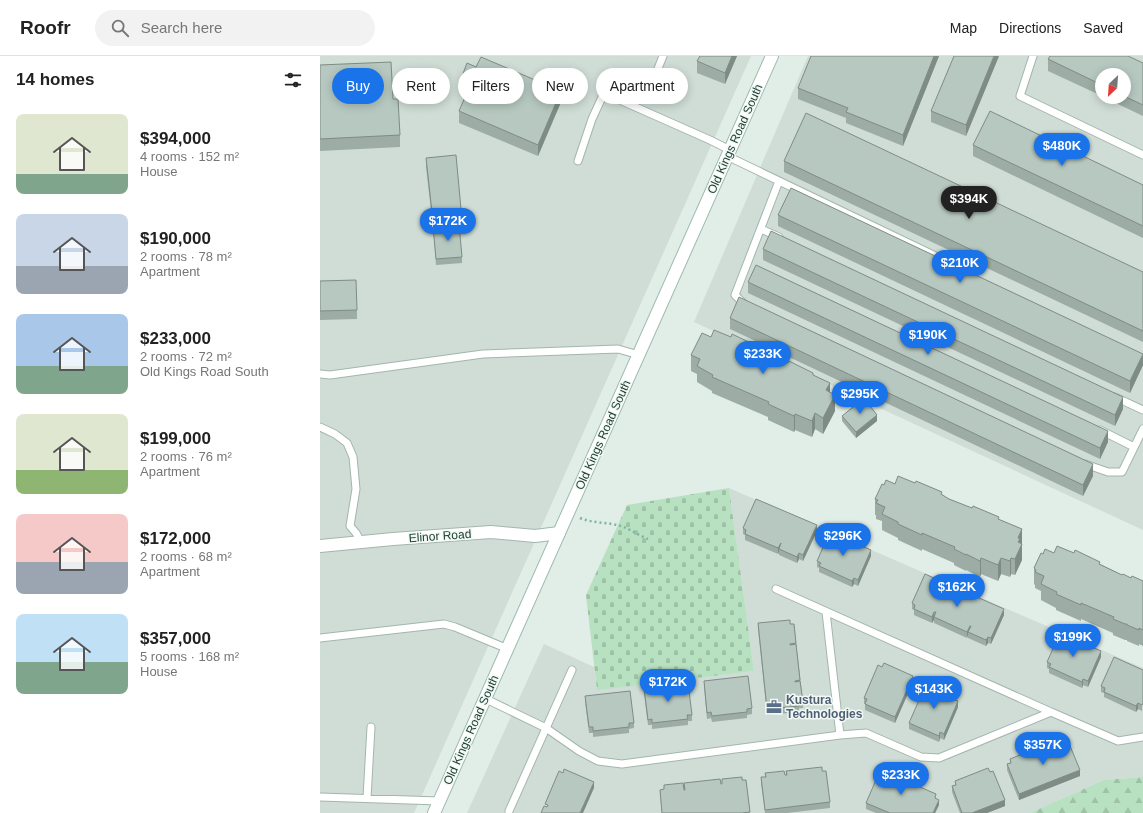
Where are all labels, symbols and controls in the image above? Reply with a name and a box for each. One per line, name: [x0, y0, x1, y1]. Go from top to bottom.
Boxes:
search box: [95, 10, 375, 46]
text: Roofr: [20, 17, 71, 38]
icon: search: [109, 17, 131, 39]
text: Search here: [141, 19, 222, 36]
text: Map: [950, 20, 977, 36]
text: Directions: [999, 20, 1061, 36]
text: Saved: [1083, 20, 1123, 36]
chip: Buy: [332, 68, 384, 104]
chip: Rent: [392, 68, 450, 104]
chip: Filters: [458, 68, 524, 104]
chip: New: [532, 68, 588, 104]
chip: Apartment: [596, 68, 688, 104]
north arrow: [1095, 68, 1131, 104]
map controls: [1095, 68, 1131, 104]
icon: filters: [282, 69, 304, 91]
text: 14 homes: [16, 70, 94, 89]
street label: Old Kings Road South: [704, 82, 766, 196]
text: $394,000: [140, 129, 211, 148]
icon: home: [48, 130, 96, 178]
pin: $480K: [1034, 133, 1090, 167]
text: $480K: [1043, 138, 1081, 153]
text: 4 rooms · 152 m²: [140, 149, 239, 164]
text: House: [140, 164, 178, 179]
pin: $394K: [941, 186, 997, 220]
text: $394K: [950, 191, 988, 206]
pin: $172K: [420, 208, 476, 242]
text: $172K: [429, 213, 467, 228]
text: $190,000: [140, 229, 211, 248]
icon: home: [48, 230, 96, 278]
text: 2 rooms · 78 m²: [140, 249, 232, 264]
pin: $210K: [932, 250, 988, 284]
text: $210K: [941, 255, 979, 270]
text: Apartment: [140, 264, 200, 279]
pin: $190K: [900, 322, 956, 356]
text: $190K: [909, 327, 947, 342]
text: $233,000: [140, 329, 211, 348]
icon: home: [48, 330, 96, 378]
pin: $233K: [735, 341, 791, 375]
text: $233K: [744, 346, 782, 361]
text: 2 rooms · 72 m²: [140, 349, 232, 364]
text: Old Kings Road South: [140, 364, 269, 379]
street label: Old Kings Road South: [572, 378, 634, 492]
pin: $295K: [832, 381, 888, 415]
text: $295K: [841, 386, 879, 401]
text: $199,000: [140, 429, 211, 448]
icon: home: [48, 430, 96, 478]
text: 2 rooms · 76 m²: [140, 449, 232, 464]
text: Apartment: [140, 464, 200, 479]
pin: $296K: [815, 523, 871, 557]
street label: Elinor Road: [408, 527, 472, 545]
text: $296K: [824, 528, 862, 543]
text: $172,000: [140, 529, 211, 548]
icon: home: [48, 530, 96, 578]
text: 2 rooms · 68 m²: [140, 549, 232, 564]
text: Apartment: [140, 564, 200, 579]
pin: $162K: [929, 574, 985, 608]
text: $162K: [938, 579, 976, 594]
pin: $199K: [1045, 624, 1101, 658]
text: $357,000: [140, 629, 211, 648]
text: $199K: [1054, 629, 1092, 644]
icon: home: [48, 630, 96, 678]
text: 5 rooms · 168 m²: [140, 649, 239, 664]
text: House: [140, 664, 178, 679]
pin: $172K: [640, 669, 696, 703]
street label: Old Kings Road South: [440, 673, 502, 787]
text: $172K: [649, 674, 687, 689]
pin: $143K: [906, 676, 962, 710]
text: $143K: [915, 681, 953, 696]
place label: Kustura Technologies: [786, 693, 863, 721]
office icon: Kustura Technologies: [765, 698, 783, 716]
pin: $357K: [1015, 732, 1071, 766]
text: $357K: [1024, 737, 1062, 752]
pin: $233K: [873, 762, 929, 796]
text: $233K: [882, 767, 920, 782]

